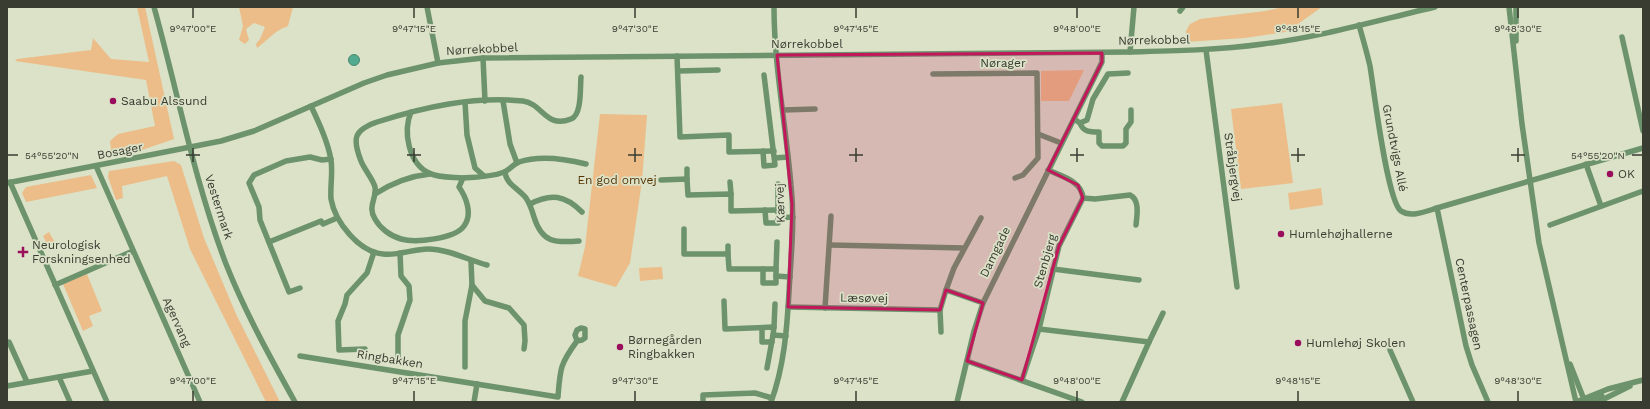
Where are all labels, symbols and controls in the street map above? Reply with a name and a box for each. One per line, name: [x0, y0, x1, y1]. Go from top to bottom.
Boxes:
text: 9°47'00"E: [170, 23, 216, 34]
text: 9°47'15"E: [392, 23, 436, 34]
text: 9°47'30"E: [612, 23, 658, 34]
text: 9°47'45"E: [833, 23, 879, 34]
text: 9°48'00"E: [1053, 23, 1101, 34]
text: 9°48'15"E: [1275, 23, 1321, 34]
text: 9°48'30"E: [1494, 23, 1542, 34]
street label: Nørrekobbel: [1118, 32, 1190, 48]
street label: Nørrekobbel: [771, 37, 843, 51]
street label: Nørrekobbel: [446, 40, 519, 58]
street label: Nørager: [980, 56, 1026, 70]
place label: Saabu Alssund: [121, 94, 207, 108]
marker: Saabu Alssund: [108, 96, 118, 106]
street label: Grundtvigs Allé: [1380, 103, 1410, 193]
street label: Stråbjergvej: [1221, 132, 1245, 202]
street label: Bosager: [96, 140, 144, 162]
text: 54°55'20"N: [25, 150, 79, 161]
text: 54°55'20"N: [1571, 150, 1625, 161]
place label: OK: [1618, 167, 1635, 181]
marker: OK: [1605, 169, 1615, 179]
street label: Vestermark: [202, 173, 236, 241]
park label: En god omvej: [577, 173, 657, 187]
street label: Kærvej: [772, 183, 788, 223]
street label: Damgade: [977, 224, 1013, 280]
place label: Humlehøjhallerne: [1289, 227, 1393, 241]
marker: Humlehøjhallerne: [1276, 229, 1286, 239]
street label: Stenbjerg: [1031, 232, 1060, 290]
place label: Neurologisk Forskningsenhed: [32, 238, 131, 266]
marker: Neurologisk Forskningsenhed: [17, 246, 29, 258]
street label: Centerpassagen: [1452, 257, 1486, 351]
street label: Læsøvej: [840, 291, 888, 305]
street label: Agervang: [160, 295, 194, 350]
place label: Børnegården Ringbakken: [628, 333, 702, 361]
place label: Humlehøj Skolen: [1306, 336, 1406, 350]
marker: Humlehøj Skolen: [1293, 338, 1303, 348]
marker: Børnegården Ringbakken: [615, 342, 625, 352]
street label: Ringbakken: [356, 347, 424, 371]
text: 9°47'00"E: [170, 375, 216, 386]
text: 9°47'15"E: [392, 375, 436, 386]
text: 9°47'30"E: [612, 375, 658, 386]
text: 9°47'45"E: [833, 375, 879, 386]
text: 9°48'00"E: [1053, 375, 1101, 386]
text: 9°48'15"E: [1275, 375, 1321, 386]
text: 9°48'30"E: [1494, 375, 1542, 386]

